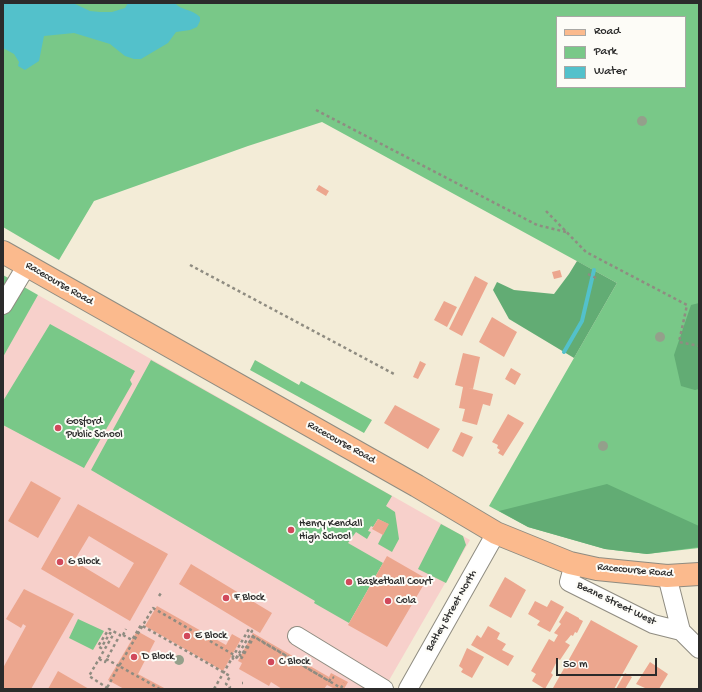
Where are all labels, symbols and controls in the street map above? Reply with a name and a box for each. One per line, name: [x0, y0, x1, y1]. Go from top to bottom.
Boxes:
legend: [556, 16, 686, 88]
text: Road: [594, 25, 620, 39]
text: Park: [594, 45, 617, 59]
text: Water: [594, 65, 626, 79]
street label: Racecourse Road: [23, 259, 95, 309]
place label: Gosford Public School: [66, 415, 123, 441]
street label: Racecourse Road: [305, 419, 377, 467]
marker: Gosford Public School: [53, 423, 63, 433]
place label: Henry Kendall High School: [299, 517, 362, 543]
marker: Henry Kendall High School: [286, 525, 296, 535]
place label: G Block: [68, 555, 100, 569]
marker: G Block: [55, 557, 65, 567]
street label: Racecourse Road: [596, 561, 674, 581]
street label: Batley Street North: [423, 568, 481, 654]
place label: Basketball Court: [357, 575, 432, 589]
marker: Basketball Court: [344, 577, 354, 587]
street label: Beane Street West: [574, 579, 658, 629]
place label: F Block: [234, 591, 265, 605]
marker: F Block: [221, 593, 231, 603]
place label: Cola: [396, 594, 416, 608]
marker: Cola: [383, 596, 393, 606]
place label: E Block: [195, 629, 227, 643]
marker: E Block: [182, 631, 192, 641]
place label: D Block: [142, 650, 174, 664]
scale bar: [558, 650, 659, 676]
marker: D Block: [129, 652, 139, 662]
place label: C Block: [279, 655, 310, 669]
marker: C Block: [266, 657, 276, 667]
text: 50 m: [563, 658, 588, 672]

